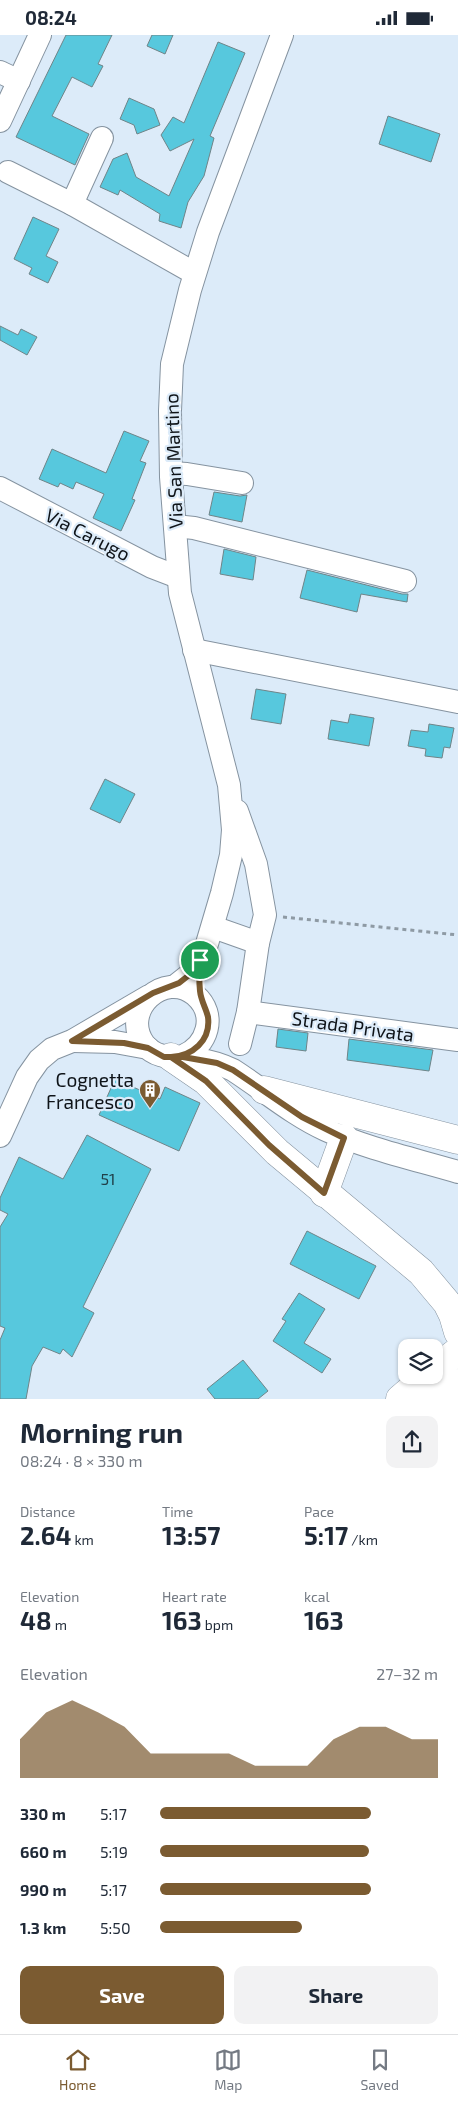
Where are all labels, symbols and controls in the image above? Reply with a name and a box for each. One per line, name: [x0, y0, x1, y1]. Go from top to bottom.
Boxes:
text: 08:24: [25, 6, 77, 29]
street label: Via San Martino: [159, 393, 187, 529]
street label: Via Carugo: [42, 503, 134, 565]
pin: [179, 939, 221, 981]
icon: arrive: [186, 946, 214, 974]
street label: Strada Privata: [290, 1006, 416, 1046]
place label: Cognetta Francesco: [46, 1068, 134, 1113]
building icon: Cognetta Francesco: [138, 1078, 162, 1109]
house number: 51: [101, 1169, 115, 1188]
map controls: [398, 1339, 443, 1384]
button: layers: [398, 1339, 443, 1384]
text: Morning run: [20, 1415, 183, 1449]
button: share: [386, 1416, 438, 1468]
text: 08:24 · 8 × 330 m: [20, 1451, 143, 1470]
text: Distance: [20, 1503, 75, 1520]
text: Time: [162, 1503, 193, 1520]
text: Pace: [304, 1503, 334, 1520]
text: 2.64: [20, 1520, 71, 1550]
text: 13:57: [162, 1520, 220, 1550]
text: 5:17: [304, 1520, 348, 1550]
text: km: [71, 1531, 94, 1548]
text: /km: [348, 1531, 378, 1548]
text: Elevation: [20, 1588, 79, 1605]
text: Heart rate: [162, 1588, 227, 1605]
text: kcal: [304, 1588, 330, 1605]
text: 48: [20, 1605, 52, 1635]
text: 163: [162, 1605, 202, 1635]
text: 163: [304, 1605, 344, 1635]
text: m: [52, 1616, 67, 1633]
text: bpm: [202, 1616, 233, 1633]
text: Elevation: [20, 1664, 88, 1683]
text: 27–32 m: [376, 1664, 438, 1683]
text: 330 m: [20, 1804, 66, 1823]
text: 5:17: [100, 1804, 127, 1823]
text: 660 m: [20, 1842, 67, 1861]
text: 5:19: [100, 1842, 128, 1861]
text: 990 m: [20, 1880, 67, 1899]
text: 5:17: [100, 1880, 127, 1899]
text: 1.3 km: [20, 1918, 66, 1937]
text: 5:50: [100, 1918, 131, 1937]
button: Save: [20, 1966, 224, 2024]
button: Share: [234, 1966, 438, 2024]
tab: Home: [59, 2046, 96, 2093]
tab: Map: [214, 2046, 242, 2093]
tab: Saved: [361, 2046, 399, 2093]

